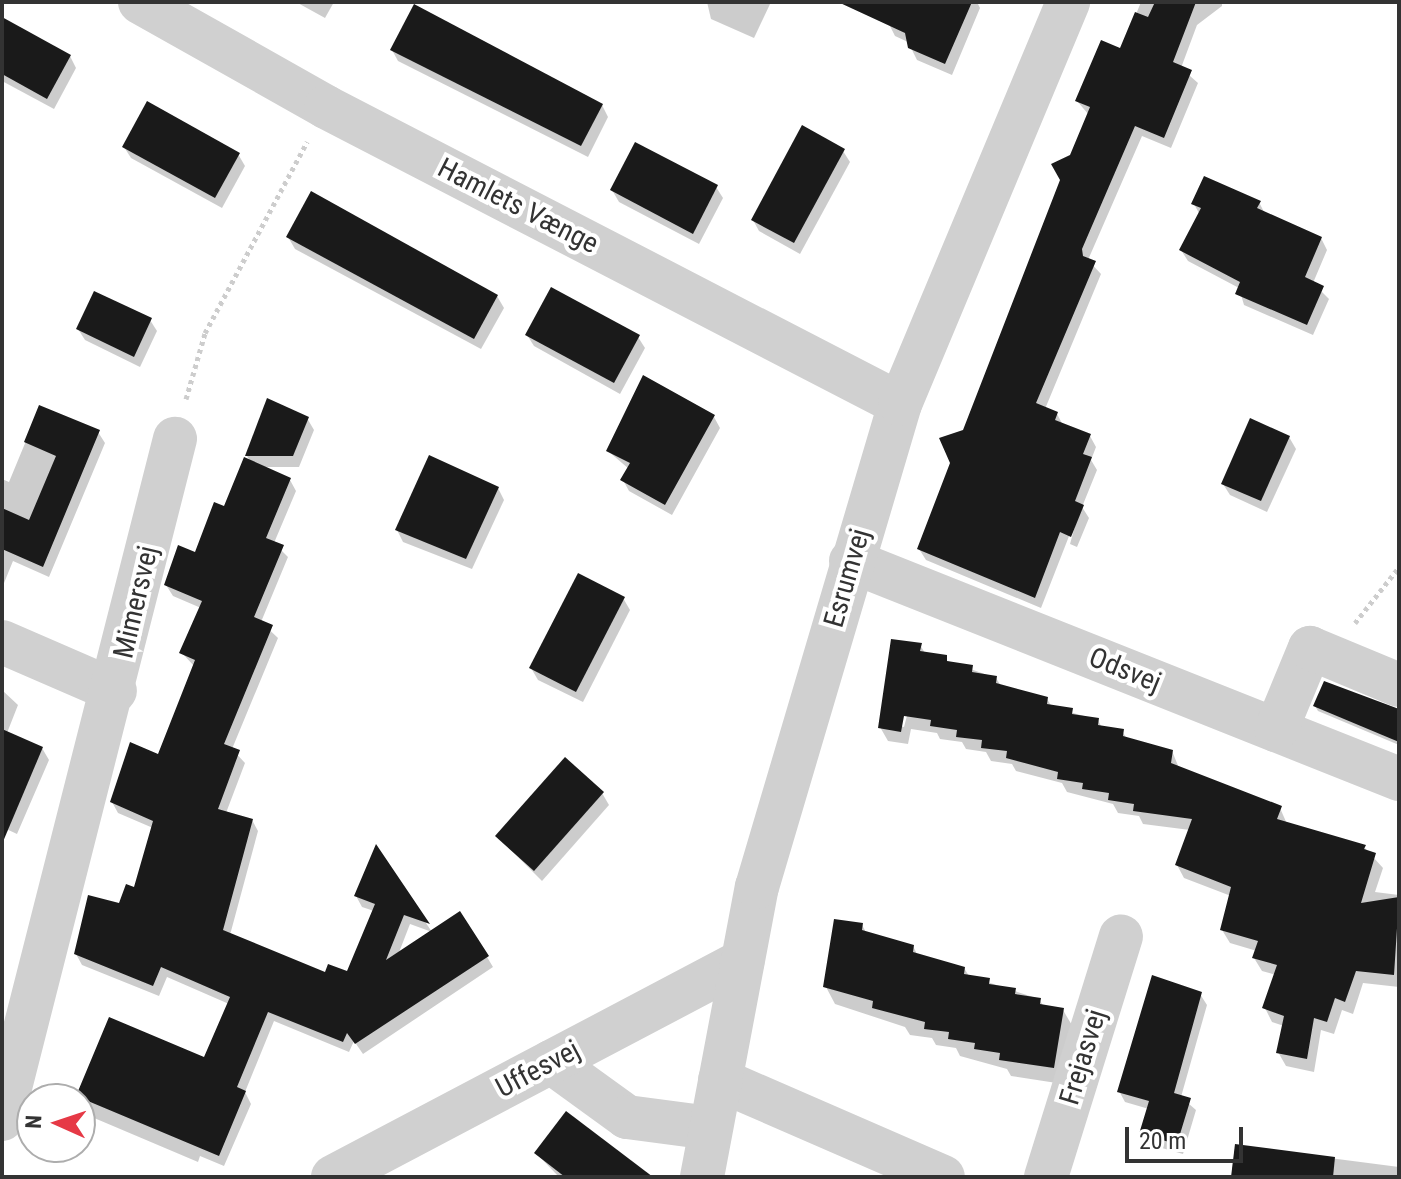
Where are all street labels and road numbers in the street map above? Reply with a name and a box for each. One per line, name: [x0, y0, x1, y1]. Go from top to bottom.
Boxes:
street label: Hamlets Vænge: [432, 151, 604, 261]
street label: Esrumvej: [817, 525, 877, 631]
street label: Mimersvej: [107, 543, 165, 661]
street label: Odsvej: [1084, 640, 1166, 700]
street label: Frejasvej: [1053, 1005, 1113, 1109]
street label: Uffesvej: [490, 1033, 586, 1105]

